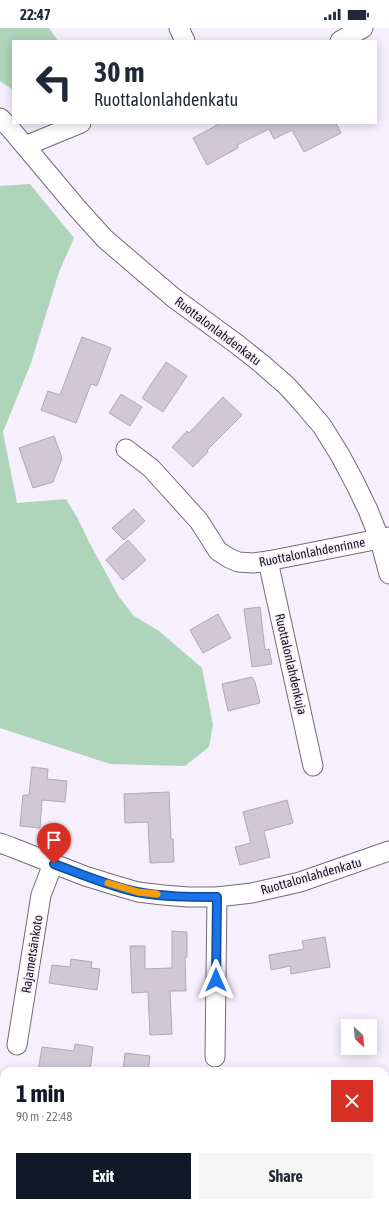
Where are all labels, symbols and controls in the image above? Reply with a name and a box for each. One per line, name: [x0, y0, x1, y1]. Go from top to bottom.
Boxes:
text: 22:47: [20, 6, 51, 23]
icon: left: [28, 56, 80, 108]
text: 30 m: [94, 56, 144, 88]
text: Ruottalonlahdenkatu: [94, 89, 238, 110]
street label: Ruottalonlahdenkatu: [172, 294, 264, 368]
street label: Ruottalonlahdenrinne: [258, 534, 366, 570]
street label: Ruottalonlahdenkuja: [272, 612, 310, 716]
pin: [37, 823, 71, 864]
icon: arrive: [43, 829, 65, 851]
street label: Ruottalonlahdenkatu: [259, 854, 363, 898]
street label: Rajametsänkoto: [18, 914, 46, 994]
position arrow: [195, 959, 237, 1001]
north arrow: [341, 1019, 377, 1055]
map controls: [341, 1019, 377, 1055]
text: 1 min: [16, 1080, 65, 1107]
button: close: [331, 1080, 373, 1122]
text: 90 m · 22:48: [16, 1109, 72, 1124]
button: Exit: [16, 1153, 191, 1199]
button: Share: [199, 1153, 373, 1199]

